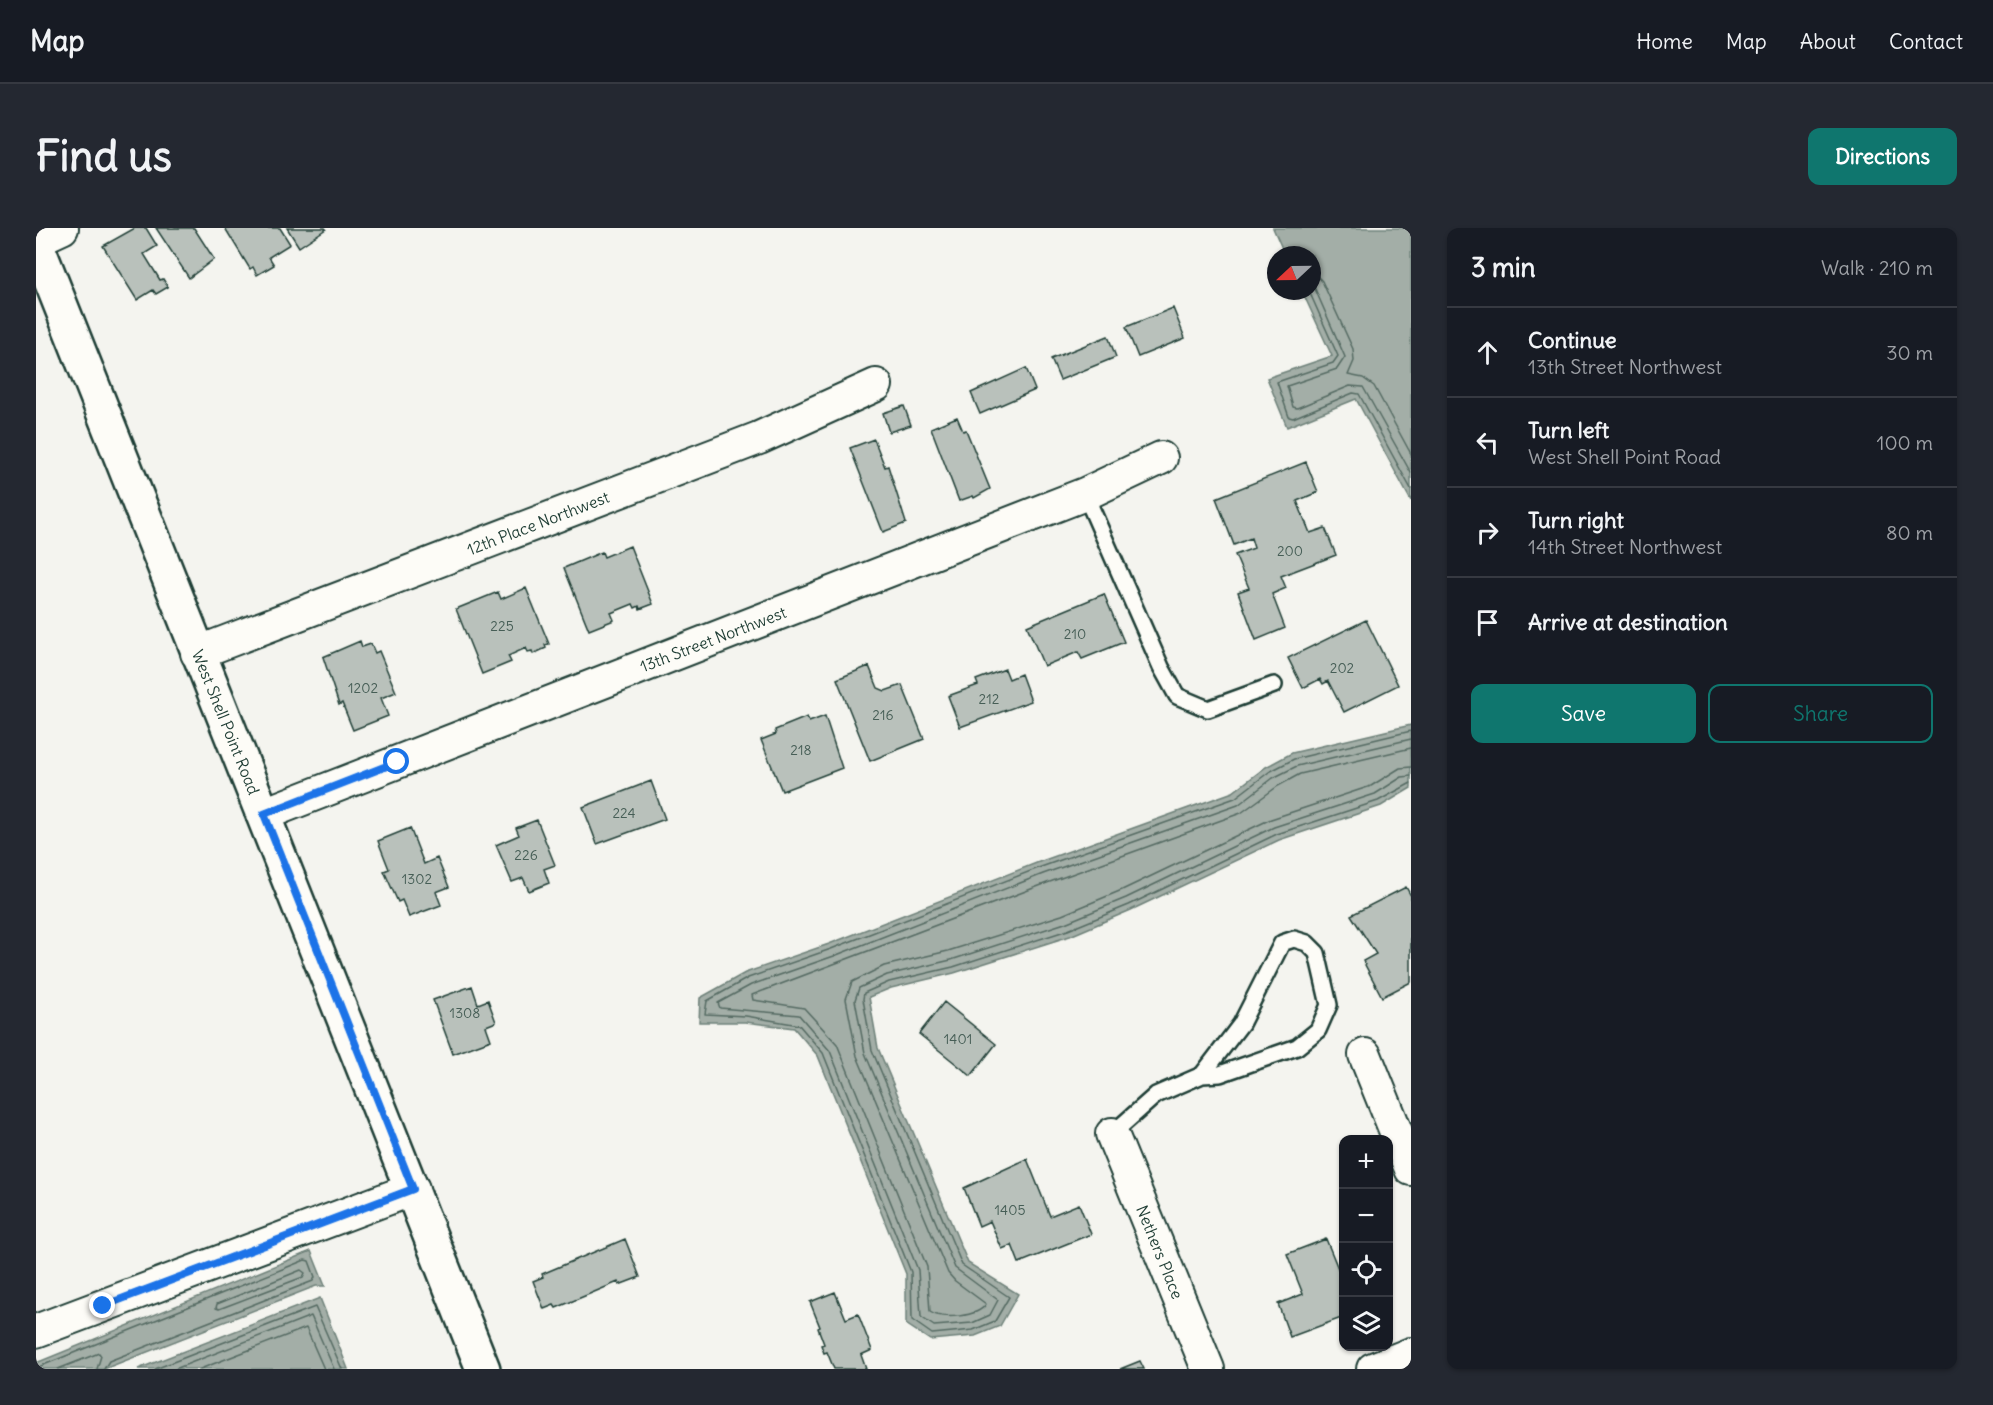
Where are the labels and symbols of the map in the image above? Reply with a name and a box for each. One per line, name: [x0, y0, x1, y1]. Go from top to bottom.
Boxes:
north arrow: [1267, 246, 1321, 300]
street label: 12th Place Northwest: [464, 486, 613, 559]
house number: 200: [1277, 542, 1303, 560]
street label: 13th Street Northwest: [637, 602, 790, 676]
house number: 225: [490, 617, 514, 635]
house number: 210: [1064, 625, 1086, 643]
street label: West Shell Point Road: [188, 647, 264, 797]
house number: 202: [1330, 659, 1355, 677]
house number: 1202: [348, 679, 378, 697]
house number: 212: [979, 690, 1000, 708]
house number: 216: [872, 706, 894, 724]
house number: 218: [790, 741, 812, 759]
route start: [383, 748, 409, 774]
house number: 224: [612, 804, 636, 822]
house number: 226: [514, 846, 538, 864]
house number: 1302: [402, 870, 433, 888]
house number: 1308: [450, 1004, 480, 1022]
house number: 1401: [944, 1030, 972, 1048]
house number: 1405: [995, 1201, 1025, 1219]
street label: Nethers Place: [1132, 1202, 1188, 1302]
route end: [89, 1292, 115, 1318]

